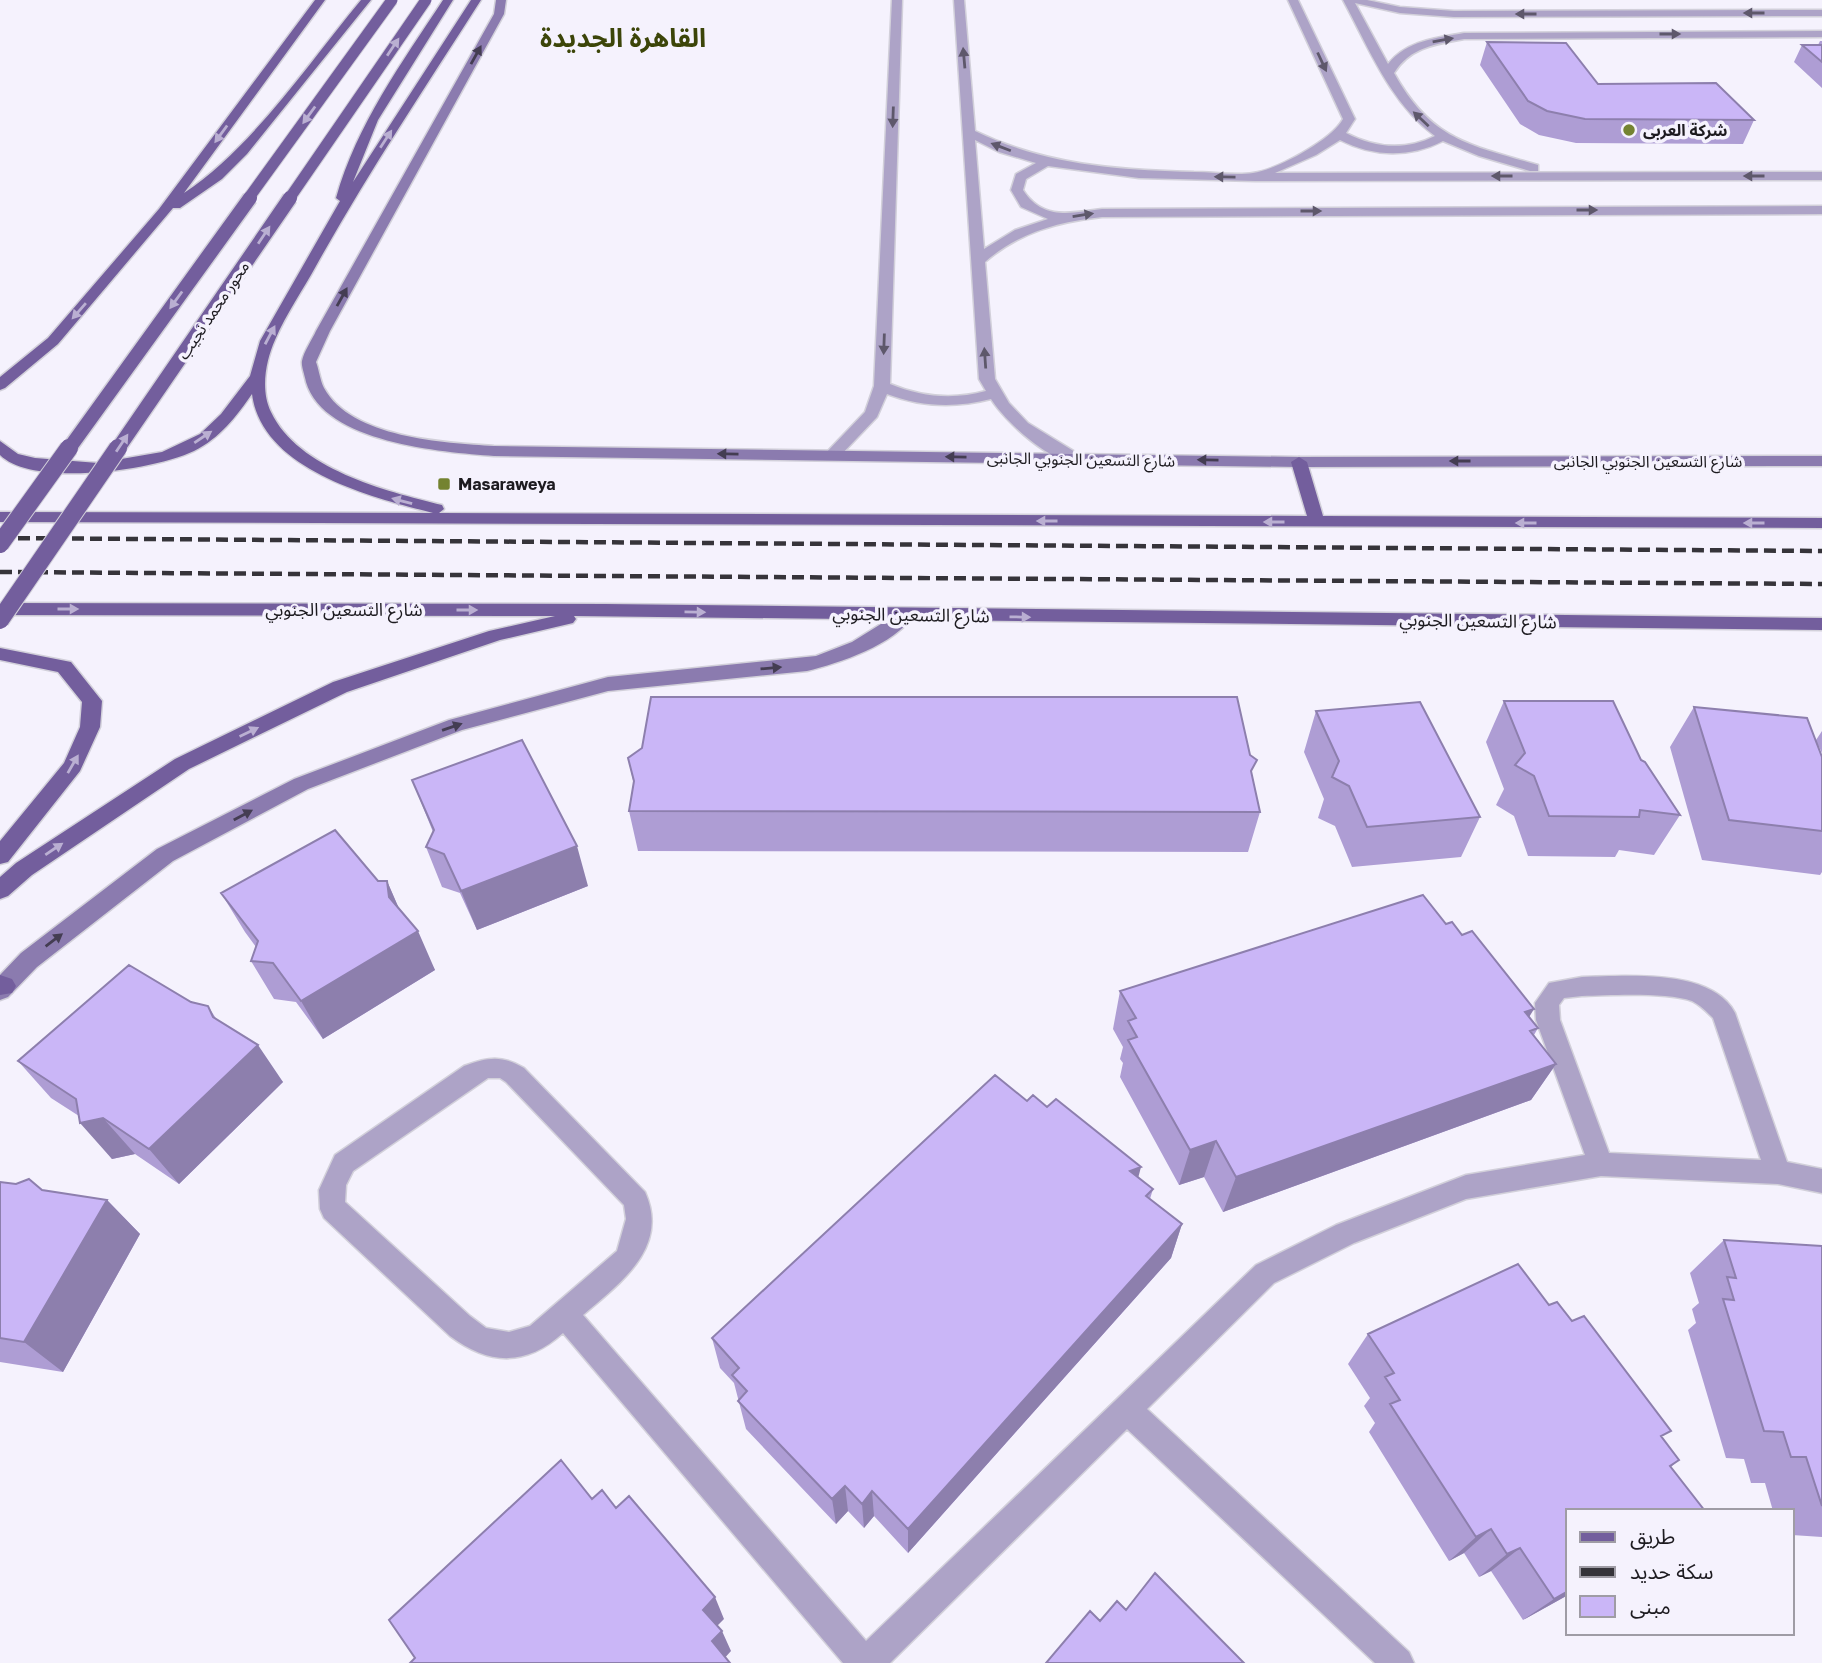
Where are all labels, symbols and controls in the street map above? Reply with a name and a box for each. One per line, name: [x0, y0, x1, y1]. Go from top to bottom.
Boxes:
one-way arrow: [1743, 7, 1765, 19]
one-way arrow: [1515, 8, 1537, 20]
district label: القاهرة الجديدة: [540, 22, 706, 53]
one-way arrow: [1660, 28, 1682, 40]
one-way arrow: [1432, 34, 1454, 45]
one-way arrow: [386, 38, 400, 56]
one-way arrow: [470, 45, 482, 65]
one-way arrow: [958, 47, 969, 69]
one-way arrow: [1316, 52, 1328, 72]
one-way arrow: [302, 106, 316, 124]
one-way arrow: [887, 106, 898, 128]
one-way arrow: [1412, 111, 1429, 127]
place label: شركة العربى: [1643, 120, 1727, 140]
marker: شركة العربى: [1621, 122, 1637, 138]
one-way arrow: [215, 125, 229, 143]
one-way arrow: [379, 130, 392, 149]
one-way arrow: [990, 142, 1011, 153]
one-way arrow: [1491, 170, 1513, 182]
one-way arrow: [1743, 170, 1765, 182]
one-way arrow: [1214, 171, 1236, 182]
one-way arrow: [1577, 204, 1599, 216]
one-way arrow: [1300, 205, 1322, 217]
one-way arrow: [1073, 209, 1095, 220]
one-way arrow: [257, 226, 271, 244]
street label: محور محمد نجيب: [173, 257, 253, 363]
one-way arrow: [335, 286, 347, 306]
one-way arrow: [169, 291, 183, 309]
one-way arrow: [72, 302, 87, 319]
one-way arrow: [264, 325, 276, 345]
one-way arrow: [878, 334, 889, 356]
one-way arrow: [979, 347, 990, 369]
one-way arrow: [193, 430, 213, 443]
one-way arrow: [115, 434, 129, 452]
street label: شارع التسعين الجنوبي الجانبى: [987, 447, 1175, 474]
one-way arrow: [717, 448, 739, 460]
one-way arrow: [945, 451, 967, 463]
street label: شارع التسعين الجنوبي الجانبى: [1554, 451, 1742, 474]
one-way arrow: [1197, 454, 1219, 466]
one-way arrow: [1449, 455, 1471, 467]
place label: Masaraweya: [458, 474, 556, 494]
marker: Masaraweya: [436, 476, 452, 492]
one-way arrow: [391, 495, 412, 505]
one-way arrow: [1036, 515, 1058, 527]
one-way arrow: [1263, 516, 1285, 528]
one-way arrow: [1515, 517, 1537, 529]
one-way arrow: [1743, 517, 1765, 529]
street label: شارع التسعين الجنوبي: [265, 598, 423, 624]
street label: شارع التسعين الجنوبي: [832, 602, 990, 630]
one-way arrow: [57, 603, 79, 615]
one-way arrow: [456, 604, 478, 616]
one-way arrow: [684, 606, 706, 618]
street label: شارع التسعين الجنوبي: [1399, 608, 1557, 636]
one-way arrow: [1009, 611, 1031, 622]
one-way arrow: [761, 663, 783, 674]
one-way arrow: [442, 721, 463, 732]
one-way arrow: [239, 726, 259, 737]
one-way arrow: [67, 754, 79, 773]
one-way arrow: [233, 809, 253, 820]
one-way arrow: [45, 842, 63, 856]
one-way arrow: [45, 934, 63, 948]
legend: [1566, 1509, 1794, 1635]
text: طريق: [1630, 1523, 1675, 1550]
text: سكة حديد: [1630, 1558, 1714, 1584]
text: مبنى: [1630, 1593, 1671, 1619]

